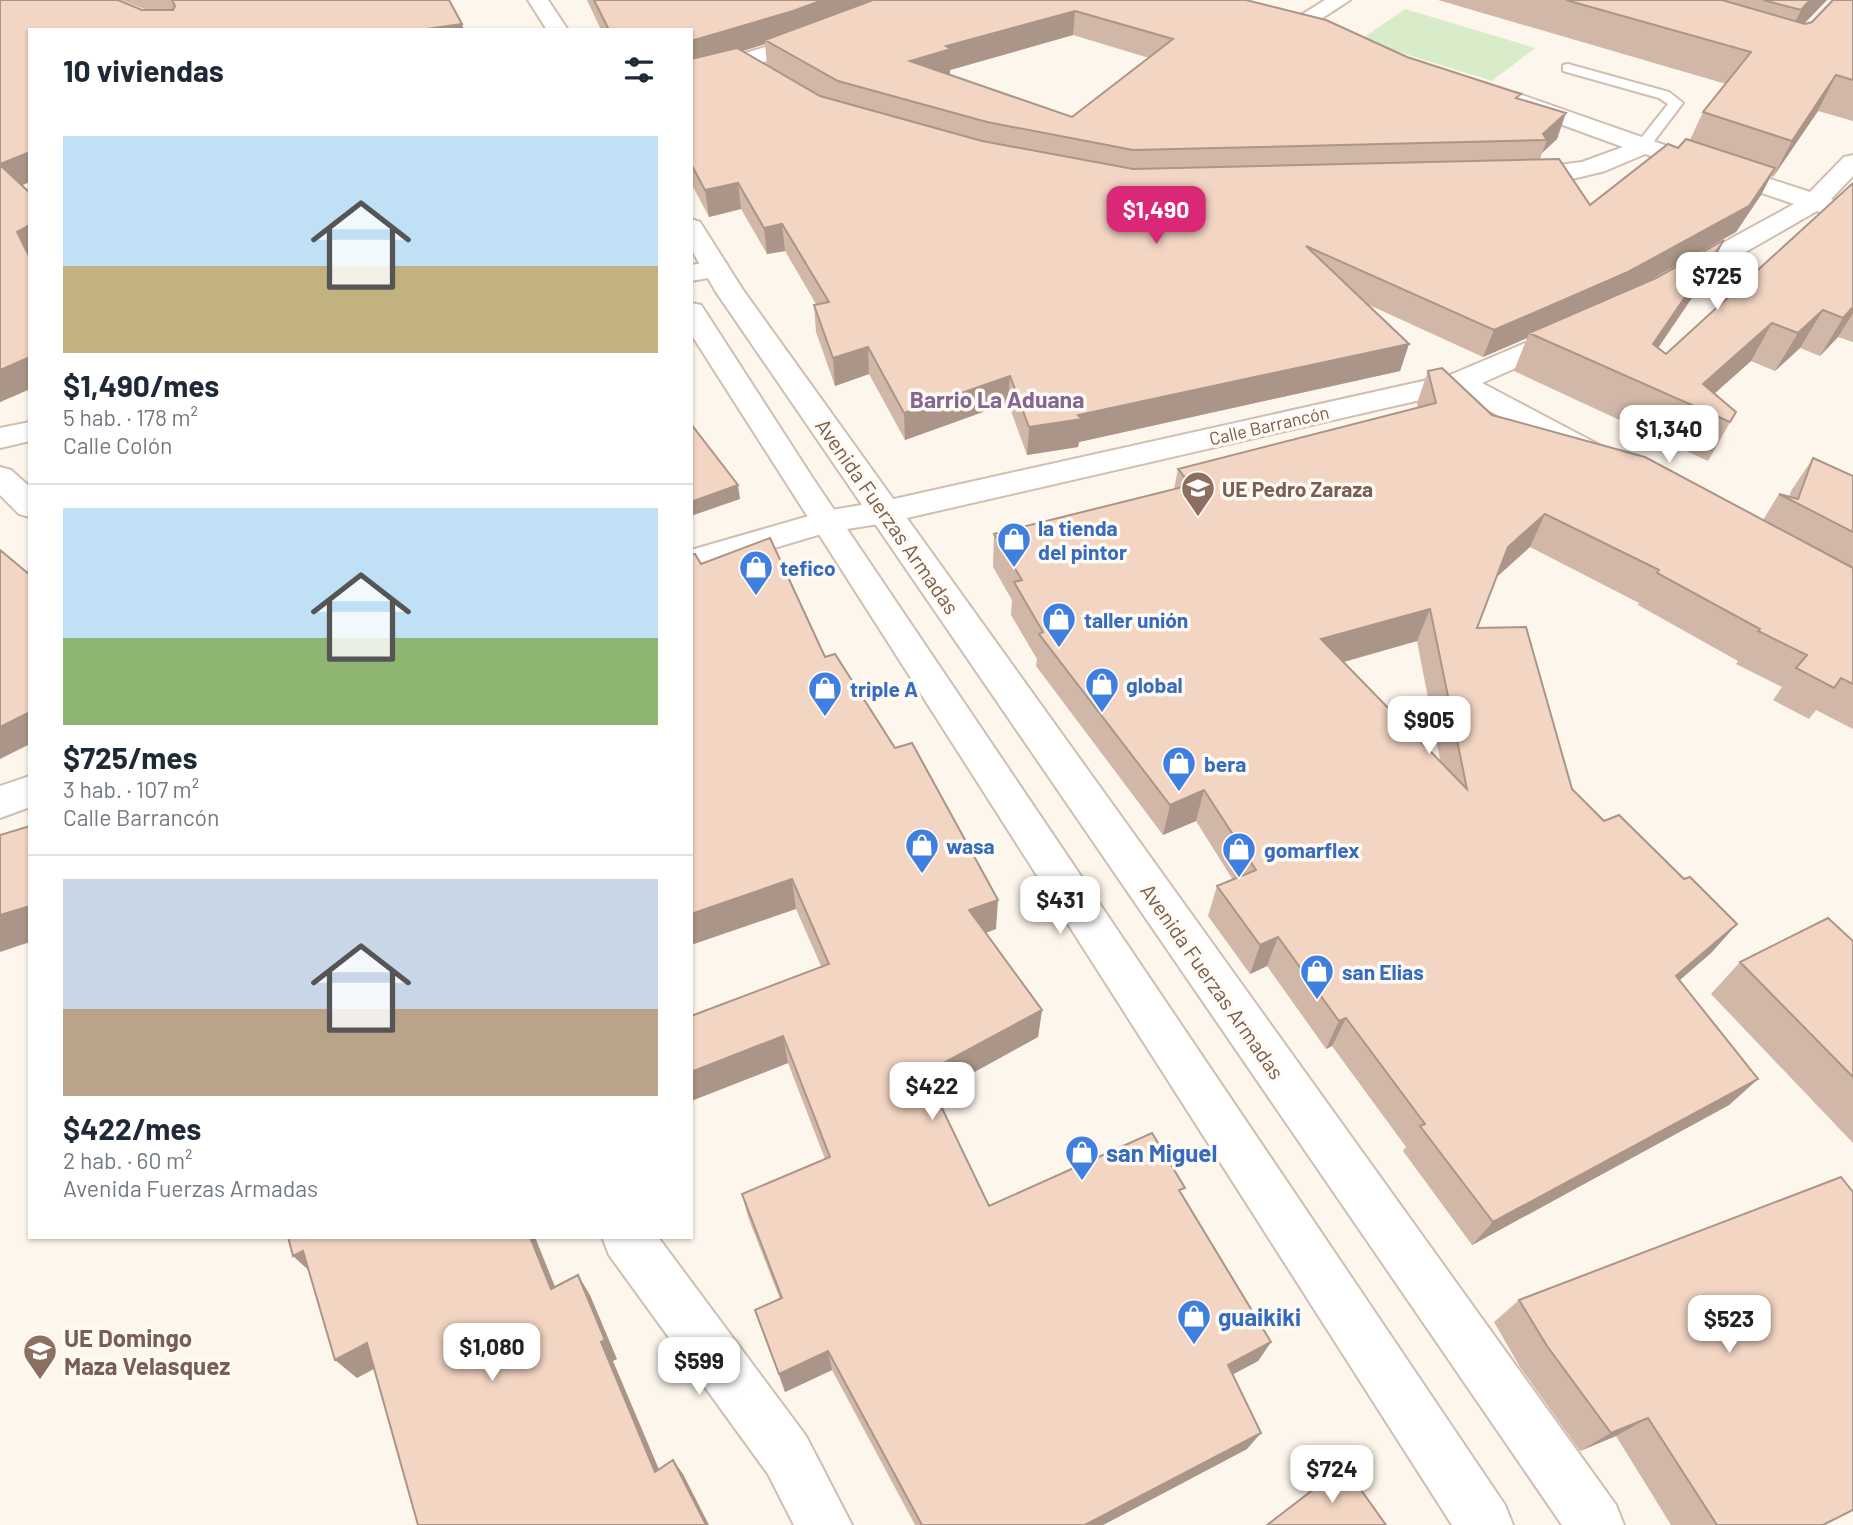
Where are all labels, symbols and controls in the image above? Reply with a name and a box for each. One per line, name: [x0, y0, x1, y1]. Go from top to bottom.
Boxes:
icon: filters: [620, 51, 658, 89]
text: 10 viviendas: [63, 52, 224, 88]
icon: home: [298, 182, 424, 308]
pin: $1,490: [1099, 187, 1213, 246]
text: $1,490: [1123, 195, 1189, 223]
pin: $725: [1676, 252, 1758, 312]
text: $725: [1692, 261, 1742, 289]
text: $1,490/mes: [63, 367, 219, 403]
district label: Barrio La Aduana: [910, 385, 1084, 413]
street label: Calle Barrancón: [1207, 401, 1331, 449]
text: 5 hab. · 178 m²: [63, 403, 198, 431]
pin: $1,340: [1612, 406, 1726, 465]
street label: Avenida Fuerzas Armadas: [811, 413, 965, 619]
text: $1,340: [1636, 414, 1702, 442]
text: Calle Colón: [63, 431, 172, 459]
school or university icon: UE Pedro Zaraza: [1179, 469, 1217, 518]
place label: UE Pedro Zaraza: [1222, 476, 1373, 501]
place label: la tienda del pintor: [1038, 515, 1127, 564]
shop icon: la tienda del pintor: [995, 520, 1033, 569]
shop icon: tefico: [737, 548, 775, 597]
icon: home: [298, 554, 424, 680]
place label: tefico: [780, 555, 836, 580]
shop icon: taller unión: [1040, 600, 1078, 649]
place label: taller unión: [1084, 607, 1188, 632]
shop icon: global: [1083, 665, 1121, 714]
shop icon: triple A: [806, 669, 844, 718]
place label: global: [1126, 672, 1183, 697]
place label: triple A: [850, 676, 918, 701]
pin: $905: [1388, 696, 1470, 756]
text: $905: [1404, 705, 1454, 733]
text: $725/mes: [63, 739, 198, 775]
shop icon: bera: [1160, 744, 1198, 793]
place label: bera: [1204, 751, 1246, 776]
text: 3 hab. · 107 m²: [63, 775, 199, 803]
text: Calle Barrancón: [63, 803, 219, 831]
shop icon: wasa: [903, 826, 941, 875]
shop icon: gomarflex: [1220, 830, 1258, 879]
place label: wasa: [946, 833, 995, 858]
place label: gomarflex: [1264, 837, 1360, 862]
pin: $431: [1019, 876, 1101, 936]
street label: Avenida Fuerzas Armadas: [1136, 878, 1290, 1084]
text: $431: [1036, 885, 1084, 913]
icon: home: [298, 925, 424, 1051]
shop icon: san Elias: [1298, 952, 1336, 1001]
place label: san Elias: [1342, 959, 1424, 984]
pin: $422: [891, 1062, 973, 1122]
text: $422: [906, 1071, 958, 1099]
text: $422/mes: [63, 1110, 201, 1146]
shop icon: san Miguel: [1063, 1133, 1101, 1182]
place label: san Miguel: [1106, 1138, 1217, 1167]
text: 2 hab. · 60 m²: [63, 1146, 193, 1174]
text: Avenida Fuerzas Armadas: [63, 1174, 318, 1202]
pin: $523: [1688, 1296, 1770, 1355]
shop icon: guaikiki: [1175, 1297, 1213, 1346]
place label: guaikiki: [1218, 1302, 1301, 1331]
text: $523: [1704, 1304, 1754, 1332]
place label: UE Domingo Maza Velasquez: [64, 1323, 230, 1380]
pin: $1,080: [435, 1324, 549, 1383]
school or university icon: UE Domingo Maza Velasquez: [21, 1332, 59, 1381]
text: $1,080: [459, 1332, 525, 1360]
pin: $599: [658, 1338, 740, 1397]
text: $599: [674, 1346, 724, 1374]
pin: $724: [1291, 1446, 1373, 1505]
text: $724: [1306, 1454, 1358, 1482]

